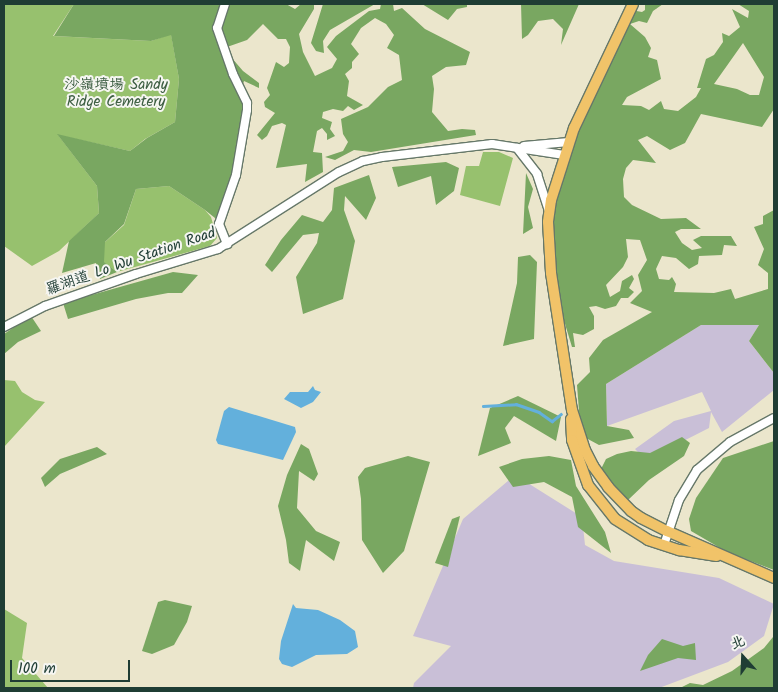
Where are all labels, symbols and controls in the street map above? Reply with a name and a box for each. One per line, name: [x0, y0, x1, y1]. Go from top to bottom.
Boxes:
park label: 沙嶺墳場 Sandy Ridge Cemetery: [64, 76, 168, 111]
street label: 羅湖道 Lo Wu Station Road: [44, 225, 218, 299]
text: 北: [728, 630, 748, 656]
north arrow: [718, 632, 768, 682]
scale bar: [12, 650, 132, 682]
text: 100 m: [18, 657, 56, 681]

